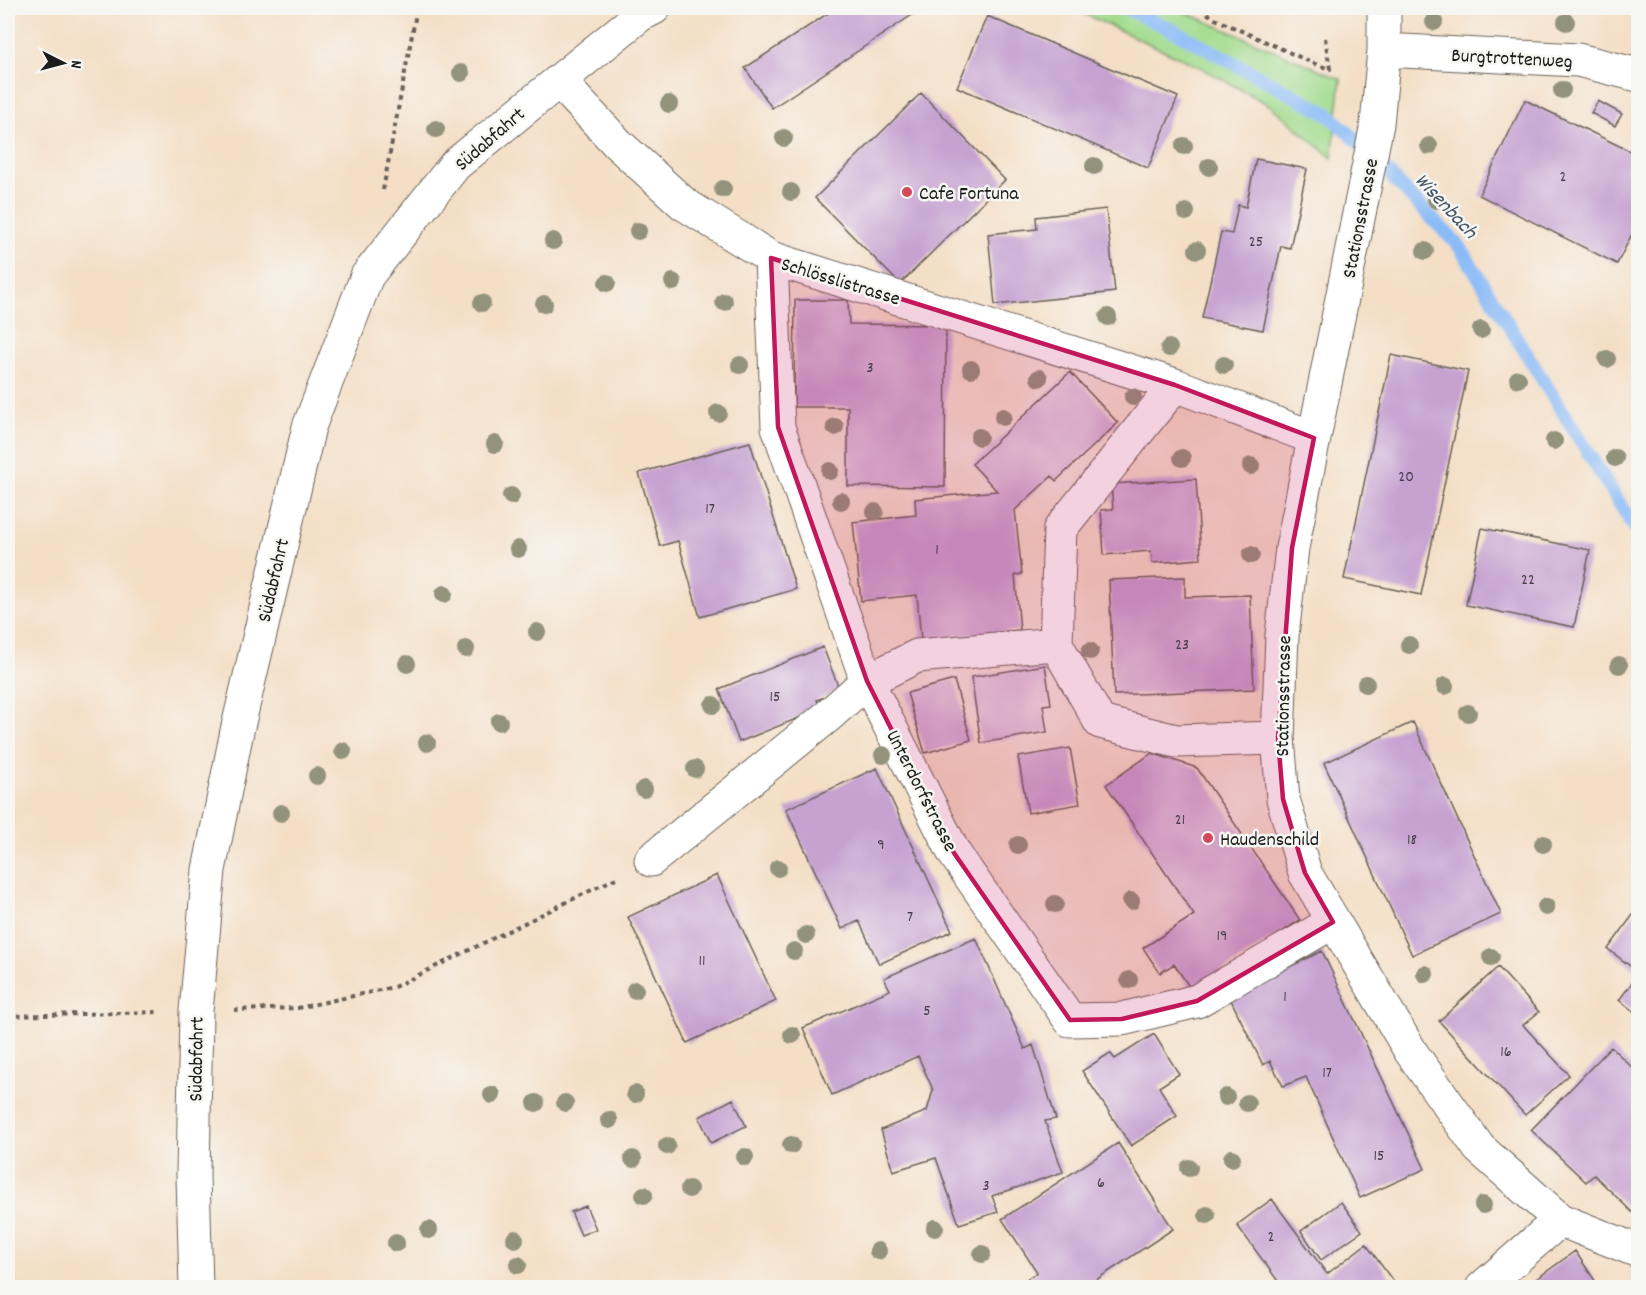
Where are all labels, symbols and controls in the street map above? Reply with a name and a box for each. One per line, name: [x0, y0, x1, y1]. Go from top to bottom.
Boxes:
north arrow: [33, 33, 93, 93]
street label: Burgtrottenweg: [1451, 43, 1573, 77]
text: N: [64, 59, 87, 70]
street label: Südabfahrt: [450, 102, 532, 179]
street label: Stationsstrasse: [1337, 156, 1387, 281]
house number: 2: [1560, 166, 1567, 189]
water label: Wisenbach: [1406, 167, 1484, 248]
place label: Cafe Fortuna: [919, 181, 1019, 209]
marker: Cafe Fortuna: [900, 185, 914, 199]
house number: 25: [1249, 231, 1263, 254]
street label: Schlösslistrasse: [777, 251, 903, 314]
house number: 3: [866, 357, 874, 380]
house number: 20: [1398, 466, 1414, 489]
house number: 17: [705, 498, 715, 521]
street label: Südabfahrt: [252, 536, 298, 625]
house number: 1: [935, 539, 939, 562]
house number: 22: [1521, 569, 1535, 592]
house number: 23: [1175, 634, 1189, 657]
street label: Stationsstrasse: [1270, 635, 1300, 757]
house number: 15: [770, 686, 780, 709]
street label: Unterdorfstrasse: [878, 726, 963, 857]
house number: 21: [1175, 809, 1185, 832]
place label: Haudenschild: [1220, 827, 1319, 855]
house number: 18: [1407, 829, 1417, 852]
marker: Haudenschild: [1201, 831, 1215, 845]
house number: 9: [877, 834, 885, 857]
house number: 7: [907, 906, 913, 929]
house number: 19: [1217, 925, 1227, 948]
house number: 11: [698, 950, 706, 973]
house number: 1: [1283, 986, 1287, 1009]
house number: 5: [923, 1000, 931, 1023]
street label: Südabfahrt: [183, 1016, 213, 1102]
house number: 16: [1500, 1041, 1512, 1064]
house number: 17: [1322, 1062, 1332, 1085]
house number: 15: [1374, 1145, 1384, 1168]
house number: 6: [1097, 1172, 1105, 1195]
house number: 3: [982, 1175, 990, 1198]
house number: 2: [1268, 1226, 1275, 1249]

